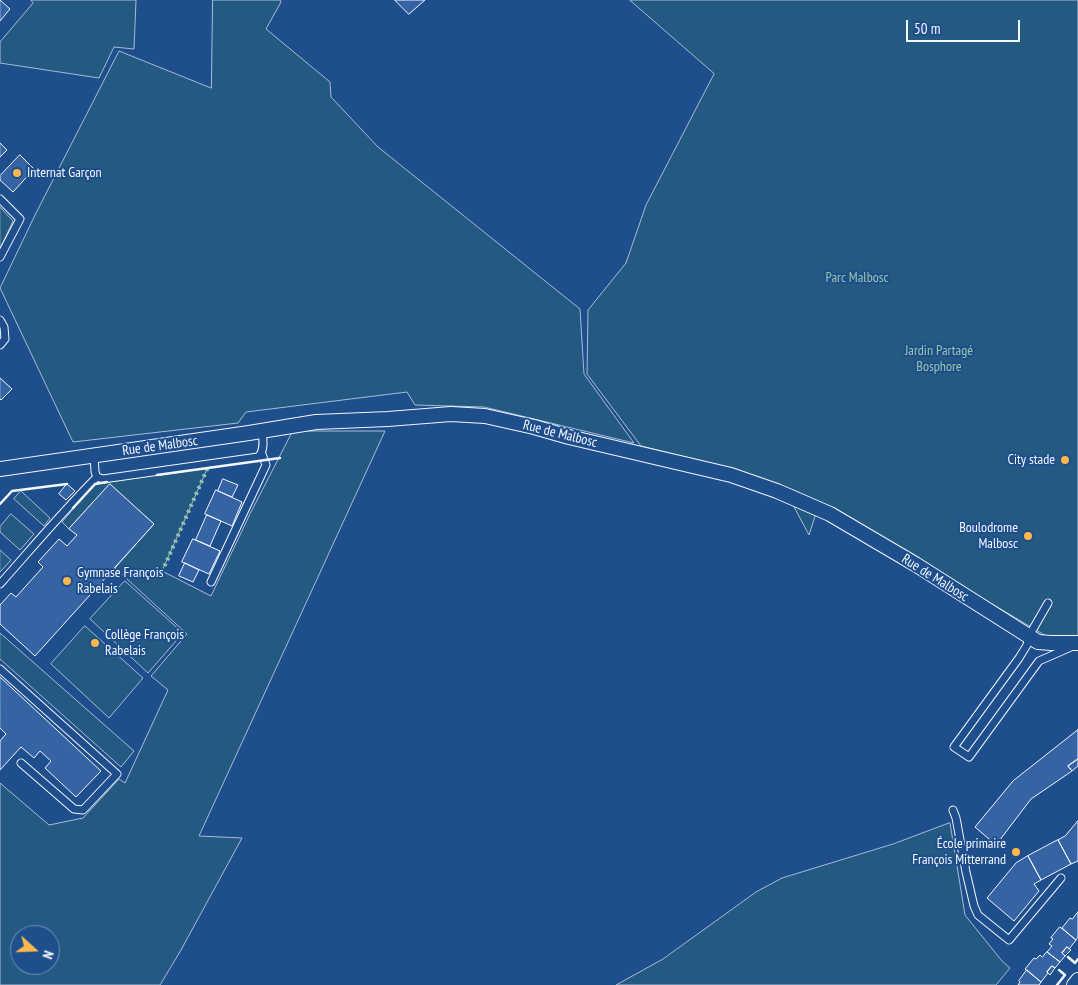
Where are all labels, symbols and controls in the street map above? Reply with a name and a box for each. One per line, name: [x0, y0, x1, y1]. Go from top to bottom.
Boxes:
scale bar: [908, 10, 1022, 42]
text: 50 m: [914, 19, 940, 38]
place label: Internat Garçon: [27, 165, 102, 181]
marker: Internat Garçon: [11, 167, 23, 179]
park label: Parc Malbosc: [826, 270, 888, 286]
park label: Jardin Partagé Bosphore: [905, 343, 973, 376]
street label: Rue de Malbosc: [521, 417, 599, 451]
street label: Rue de Malbosc: [121, 432, 199, 460]
place label: City stade: [1008, 452, 1055, 468]
marker: City stade: [1059, 454, 1071, 466]
place label: Boulodrome Malbosc: [959, 520, 1018, 552]
marker: Boulodrome Malbosc: [1022, 530, 1034, 542]
street label: Rue de Malbosc: [898, 551, 972, 605]
place label: Gymnase François Rabelais: [77, 565, 163, 598]
marker: Gymnase François Rabelais: [61, 575, 73, 587]
place label: Collège François Rabelais: [105, 627, 184, 660]
marker: Collège François Rabelais: [89, 637, 101, 649]
place label: École primaire François Mitterrand: [912, 836, 1006, 869]
marker: École primaire François Mitterrand: [1010, 846, 1022, 858]
north arrow: [10, 925, 60, 975]
text: N: [38, 948, 58, 961]

